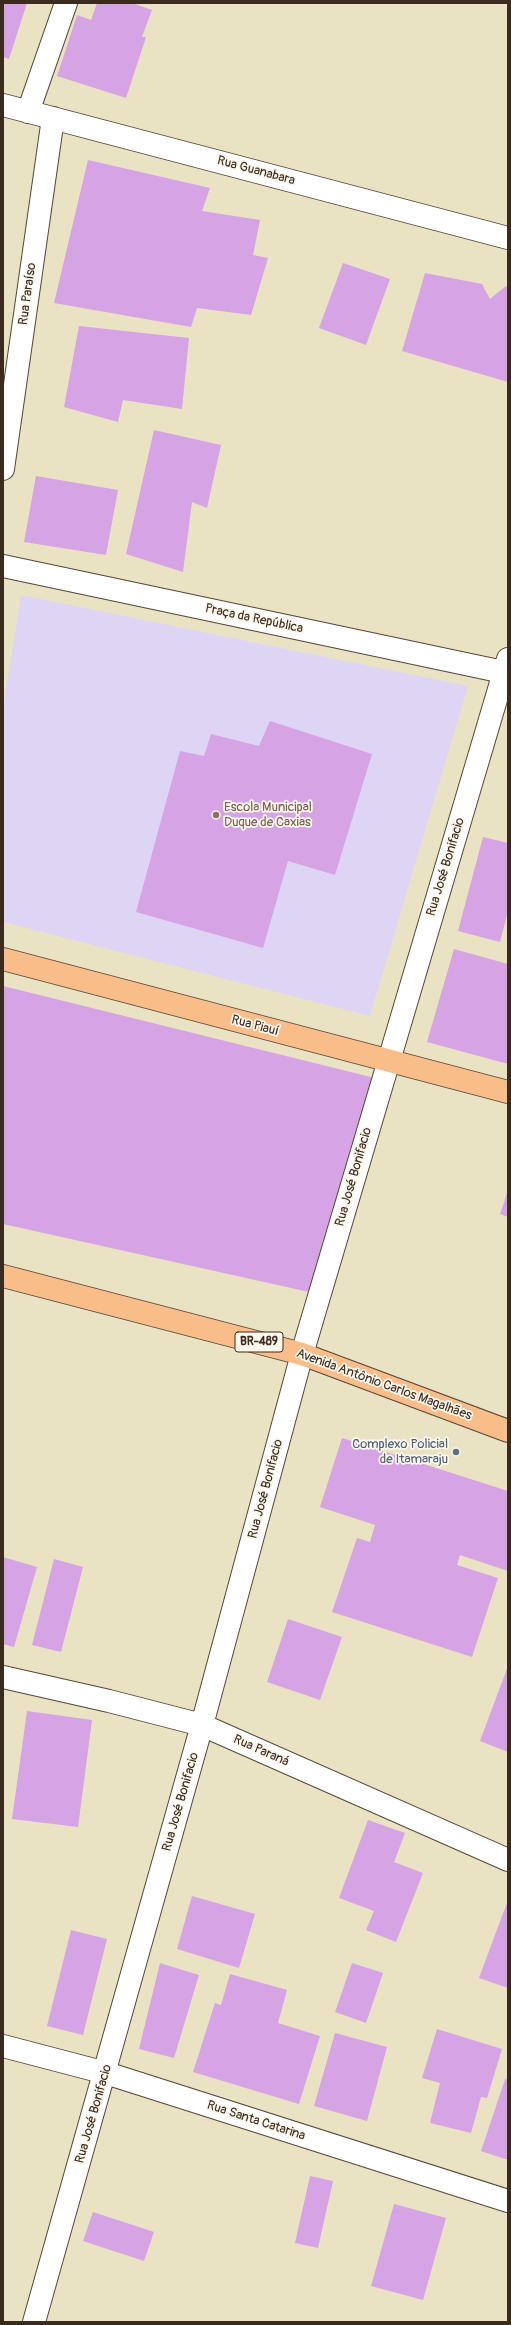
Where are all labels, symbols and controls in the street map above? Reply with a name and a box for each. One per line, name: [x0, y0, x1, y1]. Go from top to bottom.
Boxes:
street label: Rua Guanabara: [215, 153, 297, 189]
street label: Rua Paraíso: [16, 262, 40, 326]
street label: Praça da República: [204, 601, 304, 637]
place label: Escola Municipal Duque de Caxias: [224, 800, 312, 831]
marker: Escola Municipal Duque de Caxias: [211, 810, 221, 820]
street label: Rua José Bonifacio: [424, 816, 468, 918]
street label: Rua Piauí: [230, 1012, 280, 1040]
street label: Rua José Bonifacio: [332, 1126, 376, 1228]
road number: BR-489: [235, 1332, 283, 1352]
street label: Avenida Antônio Carlos Magalhães: [294, 1346, 474, 1424]
place label: Complexo Policial de Itamaraju: [352, 1437, 448, 1468]
street label: Rua José Bonifacio: [245, 1438, 287, 1540]
marker: Complexo Policial de Itamaraju: [451, 1447, 461, 1457]
street label: Rua Paraná: [231, 1732, 291, 1770]
street label: Rua José Bonifacio: [159, 1751, 203, 1853]
street label: Rua José Bonifacio: [72, 2063, 116, 2165]
street label: Rua Santa Catarina: [205, 2098, 307, 2144]

